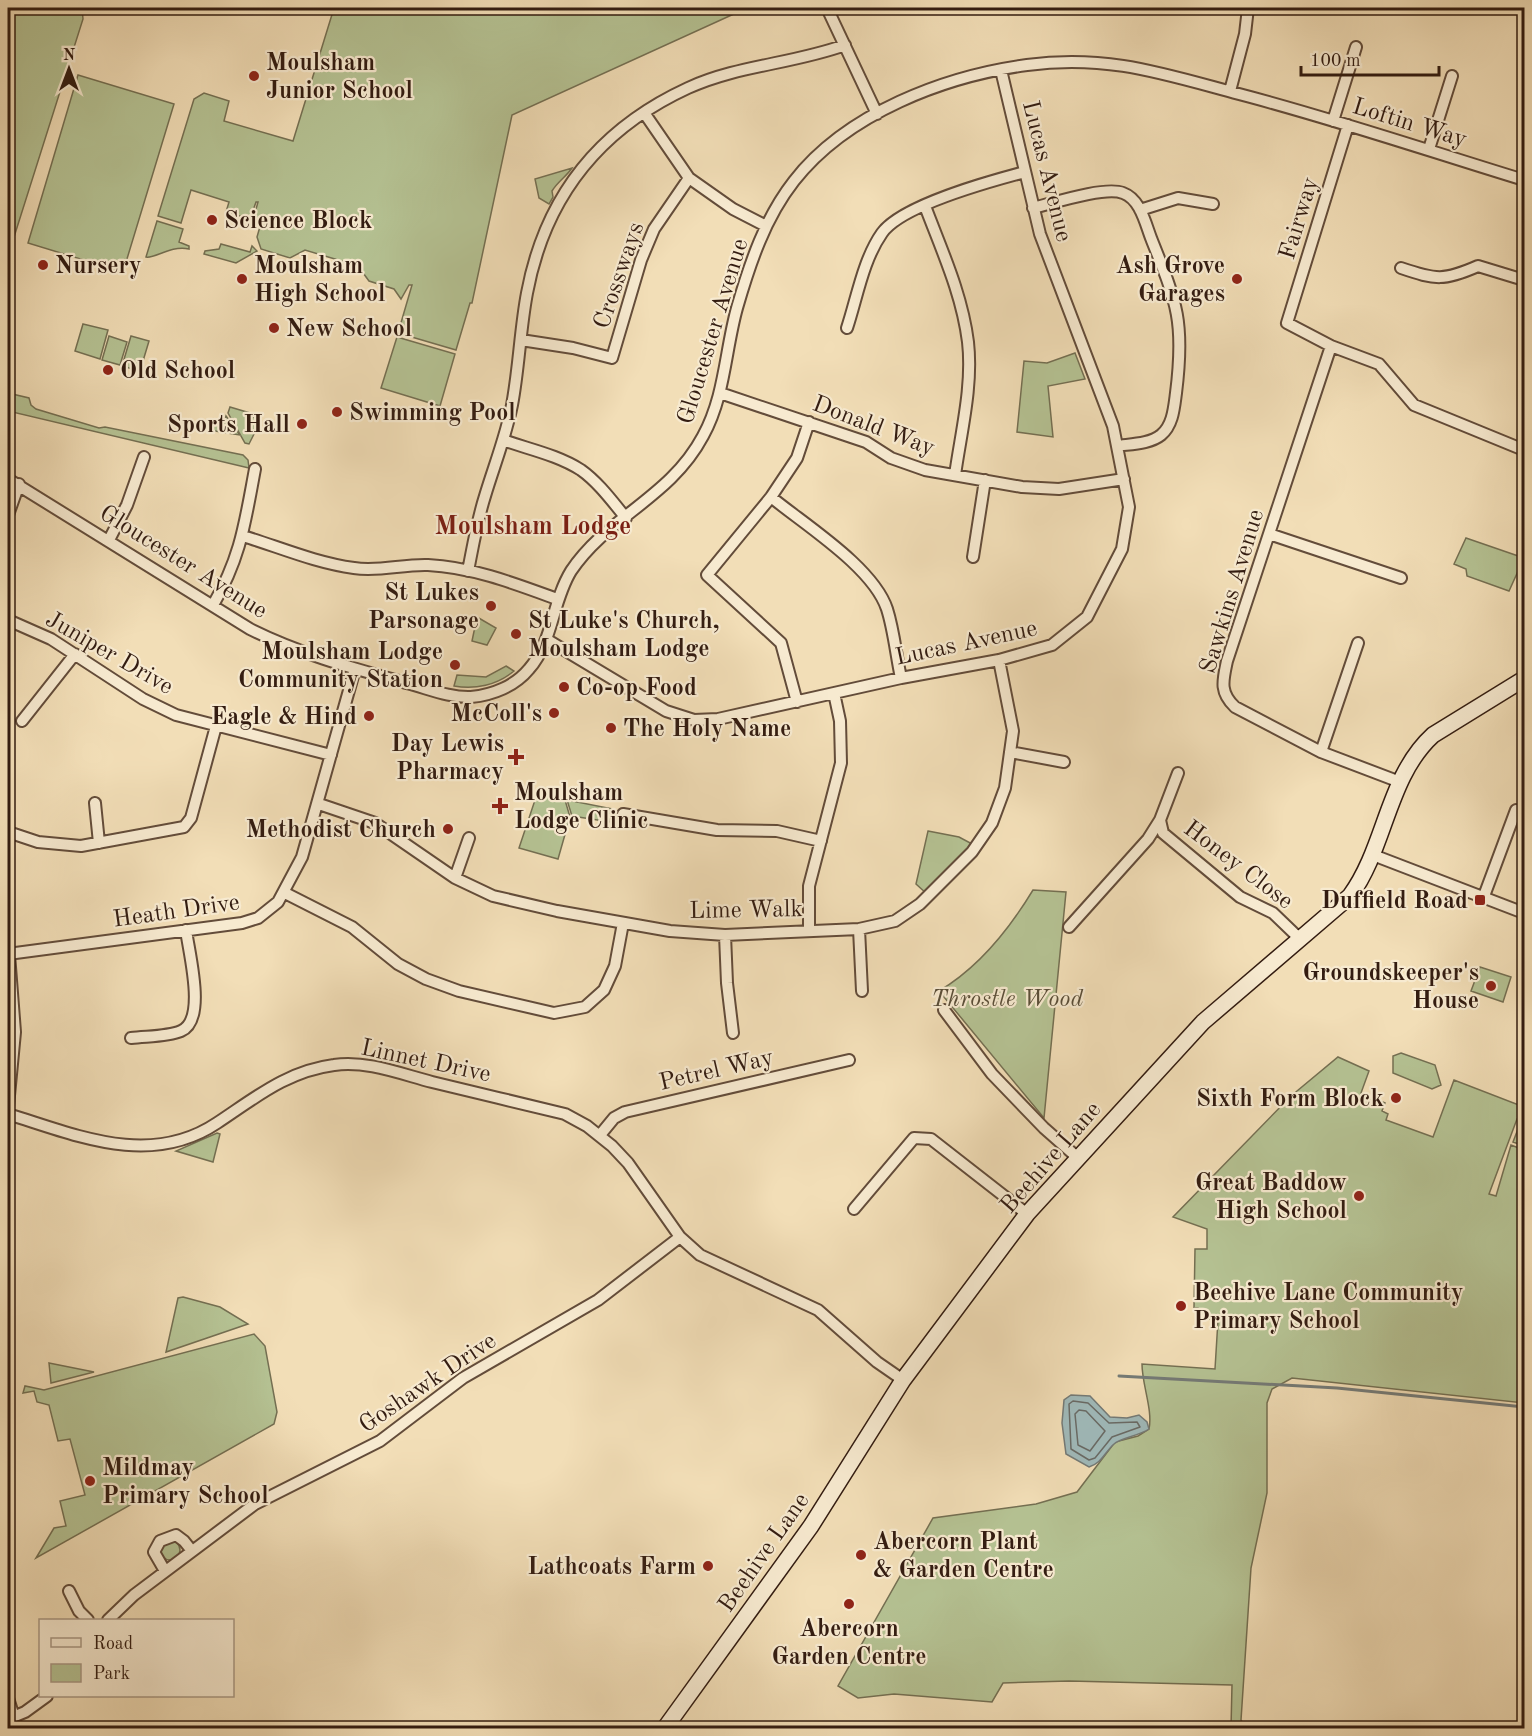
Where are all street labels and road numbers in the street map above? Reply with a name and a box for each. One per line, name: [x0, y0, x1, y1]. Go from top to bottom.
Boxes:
street label: Loftin Way: [1349, 95, 1470, 153]
street label: Lucas Avenue: [1017, 98, 1075, 245]
street label: Fairway: [1276, 174, 1324, 263]
street label: Crossways: [590, 219, 649, 332]
street label: Gloucester Avenue: [674, 236, 754, 427]
street label: Donald Way: [809, 393, 938, 461]
street label: Gloucester Avenue: [95, 501, 271, 624]
street label: Sawkins Avenue: [1197, 507, 1269, 676]
street label: Juniper Drive: [41, 608, 177, 700]
street label: Lucas Avenue: [893, 617, 1040, 671]
street label: Honey Close: [1179, 817, 1297, 914]
street label: Heath Drive: [111, 891, 241, 933]
street label: Lime Walk: [689, 898, 803, 924]
street label: Linnet Drive: [358, 1036, 493, 1087]
street label: Petrel Way: [657, 1046, 776, 1096]
street label: Beehive Lane: [997, 1098, 1106, 1219]
street label: Goshawk Drive: [355, 1329, 501, 1438]
street label: Beehive Lane: [715, 1489, 814, 1617]

